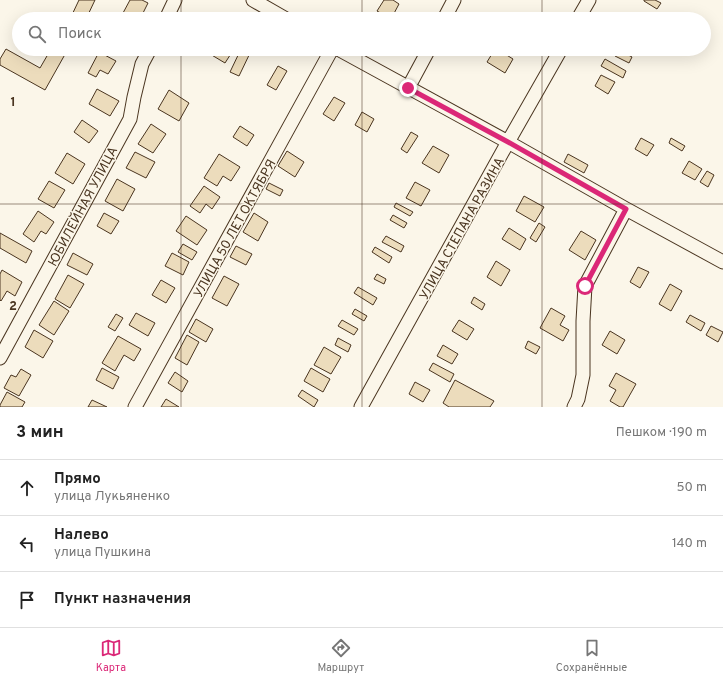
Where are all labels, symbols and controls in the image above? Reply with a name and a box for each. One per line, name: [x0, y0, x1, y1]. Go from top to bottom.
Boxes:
search box: [12, 12, 711, 56]
icon: search: [26, 23, 48, 45]
text: Поиск: [58, 25, 102, 44]
route end: [399, 79, 417, 97]
text: 1: [10, 95, 16, 111]
street label: ЮБИЛЕЙНАЯ УЛИЦА: [44, 143, 122, 269]
street label: УЛИЦА СТЕПАНА РАЗИНА: [417, 155, 509, 303]
street label: УЛИЦА 50 ЛЕТ ОКТЯБРЯ: [191, 157, 280, 301]
route start: [576, 277, 594, 295]
text: 2: [9, 299, 17, 315]
text: 3 мин: [16, 422, 64, 444]
text: Пешком · 190 m: [616, 425, 707, 441]
text: Прямо: [54, 470, 101, 489]
icon: ahead: [16, 477, 38, 499]
text: 50 m: [677, 480, 707, 496]
text: улица Лукьяненко: [54, 489, 170, 505]
text: Налево: [54, 526, 109, 545]
icon: left: [16, 533, 38, 555]
text: 140 m: [672, 536, 707, 552]
text: улица Пушкина: [54, 545, 151, 561]
icon: arrive: [16, 589, 38, 611]
text: Пункт назначения: [54, 590, 191, 609]
tab: Карта: [96, 637, 126, 675]
tab: Маршрут: [317, 637, 364, 675]
tab: Сохранённые: [556, 637, 627, 675]

